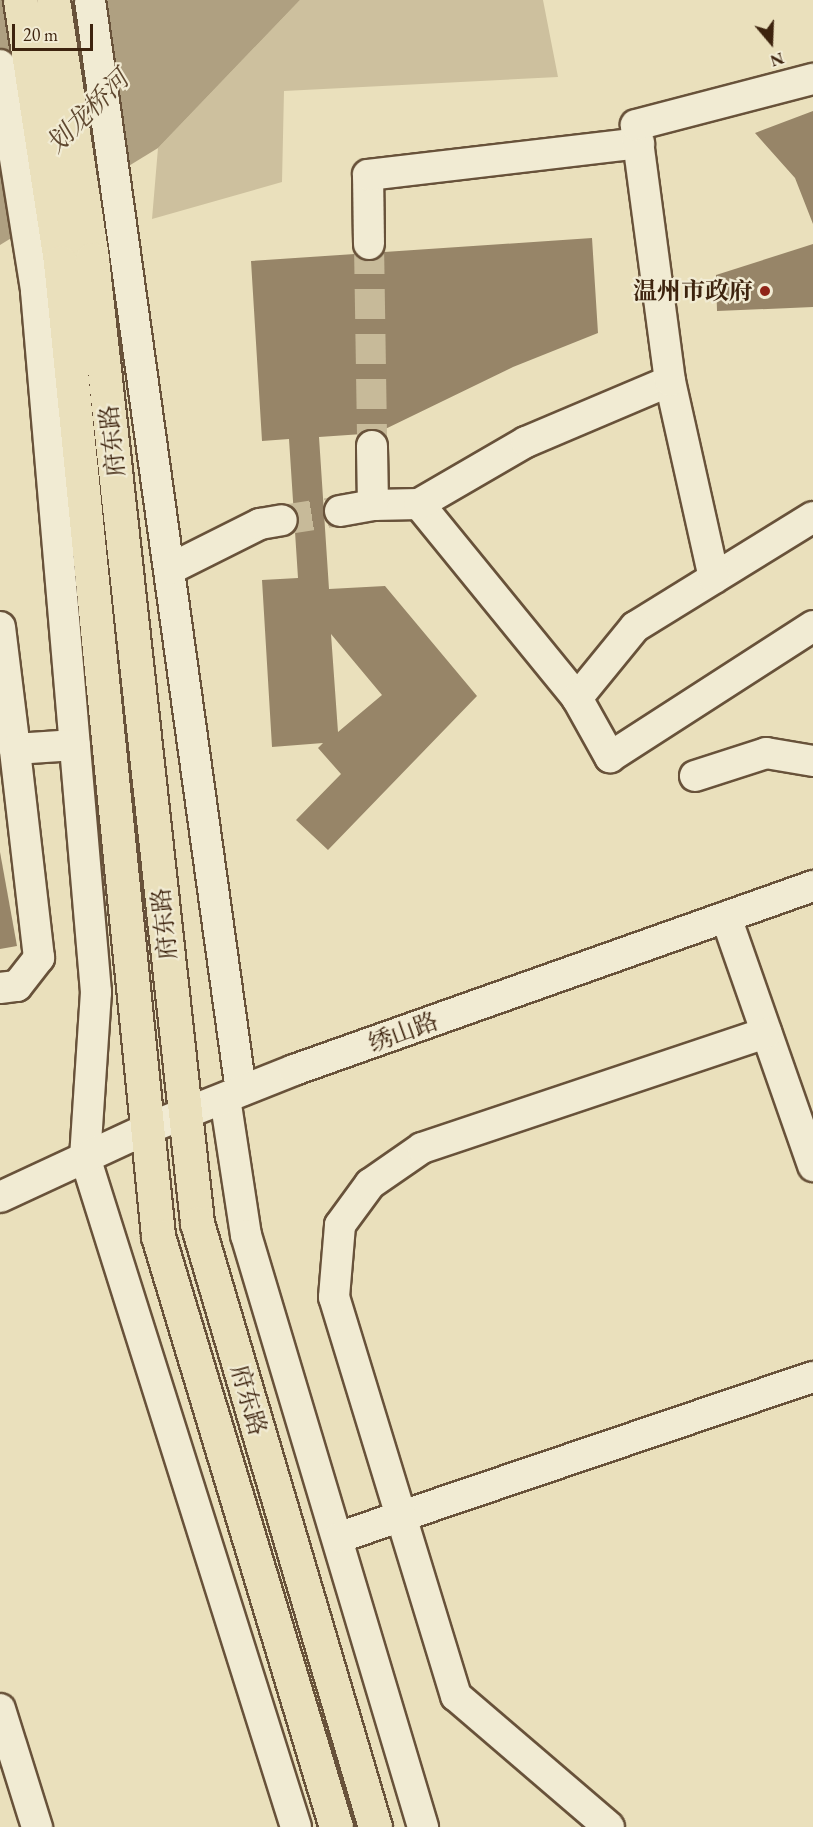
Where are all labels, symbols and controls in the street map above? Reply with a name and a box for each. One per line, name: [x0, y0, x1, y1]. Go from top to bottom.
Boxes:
scale bar: [15, 12, 96, 50]
north arrow: [741, 12, 801, 72]
text: 20 m: [23, 23, 58, 46]
text: N: [767, 47, 787, 72]
water label: 划龙桥河: [40, 64, 136, 160]
place label: 温州市政府: [633, 277, 753, 305]
marker: 温州市政府: [758, 284, 772, 298]
street label: 府东路: [94, 404, 130, 478]
street label: 府东路: [146, 887, 182, 961]
street label: 绣山路: [364, 1006, 442, 1058]
street label: 府东路: [225, 1361, 273, 1439]

